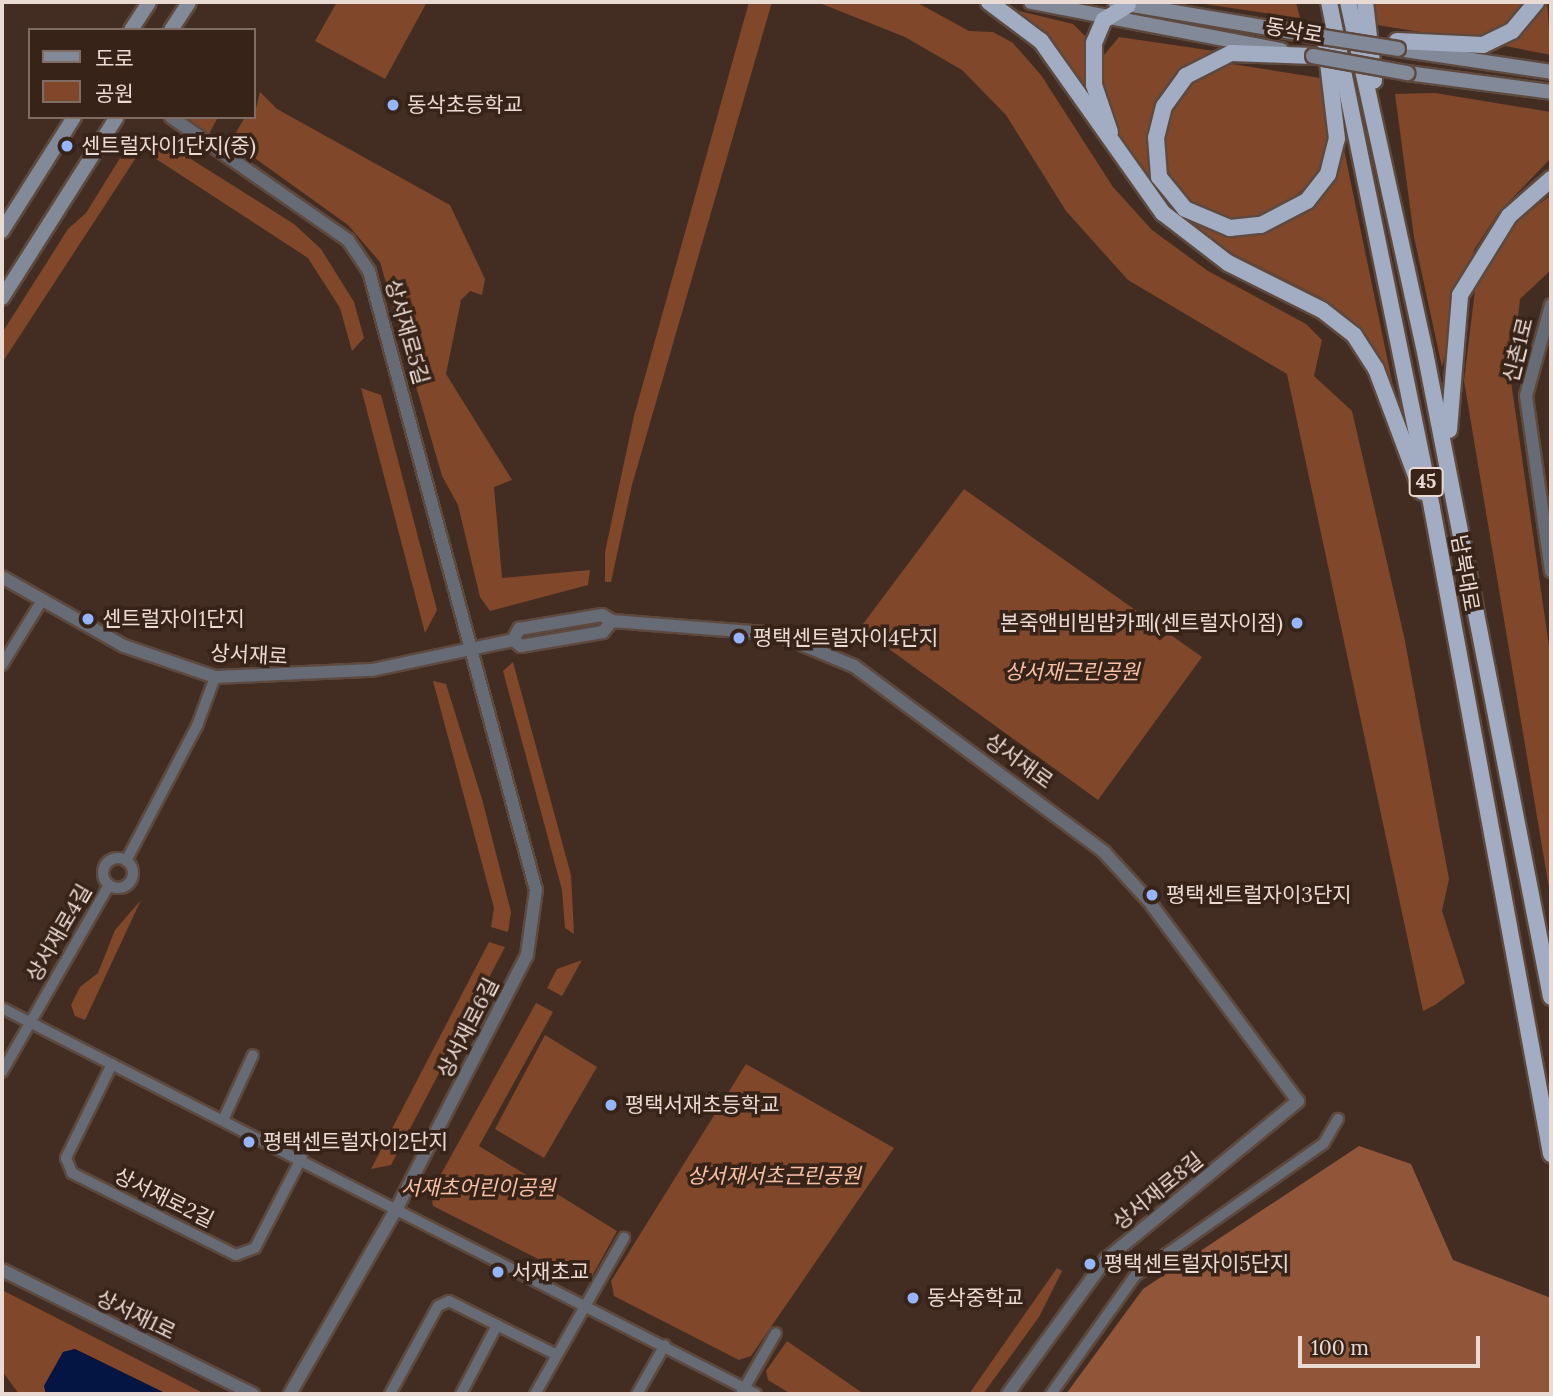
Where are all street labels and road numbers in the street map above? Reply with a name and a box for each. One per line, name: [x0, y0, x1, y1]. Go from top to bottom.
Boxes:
street label: 동삭로: [1263, 14, 1325, 48]
street label: 상서재로5길: [380, 277, 434, 387]
street label: 신촌1로: [1498, 315, 1538, 385]
road number: 45: [1408, 467, 1444, 498]
street label: 남북대로: [1446, 533, 1484, 613]
street label: 상서재로: [210, 640, 288, 670]
street label: 상서재로: [980, 728, 1058, 794]
street label: 상서재로4길: [21, 880, 97, 986]
street label: 상서재로6길: [432, 974, 504, 1082]
street label: 상서재로8길: [1108, 1147, 1208, 1235]
street label: 상서재로2길: [110, 1163, 218, 1233]
street label: 상서재1로: [92, 1285, 180, 1345]

